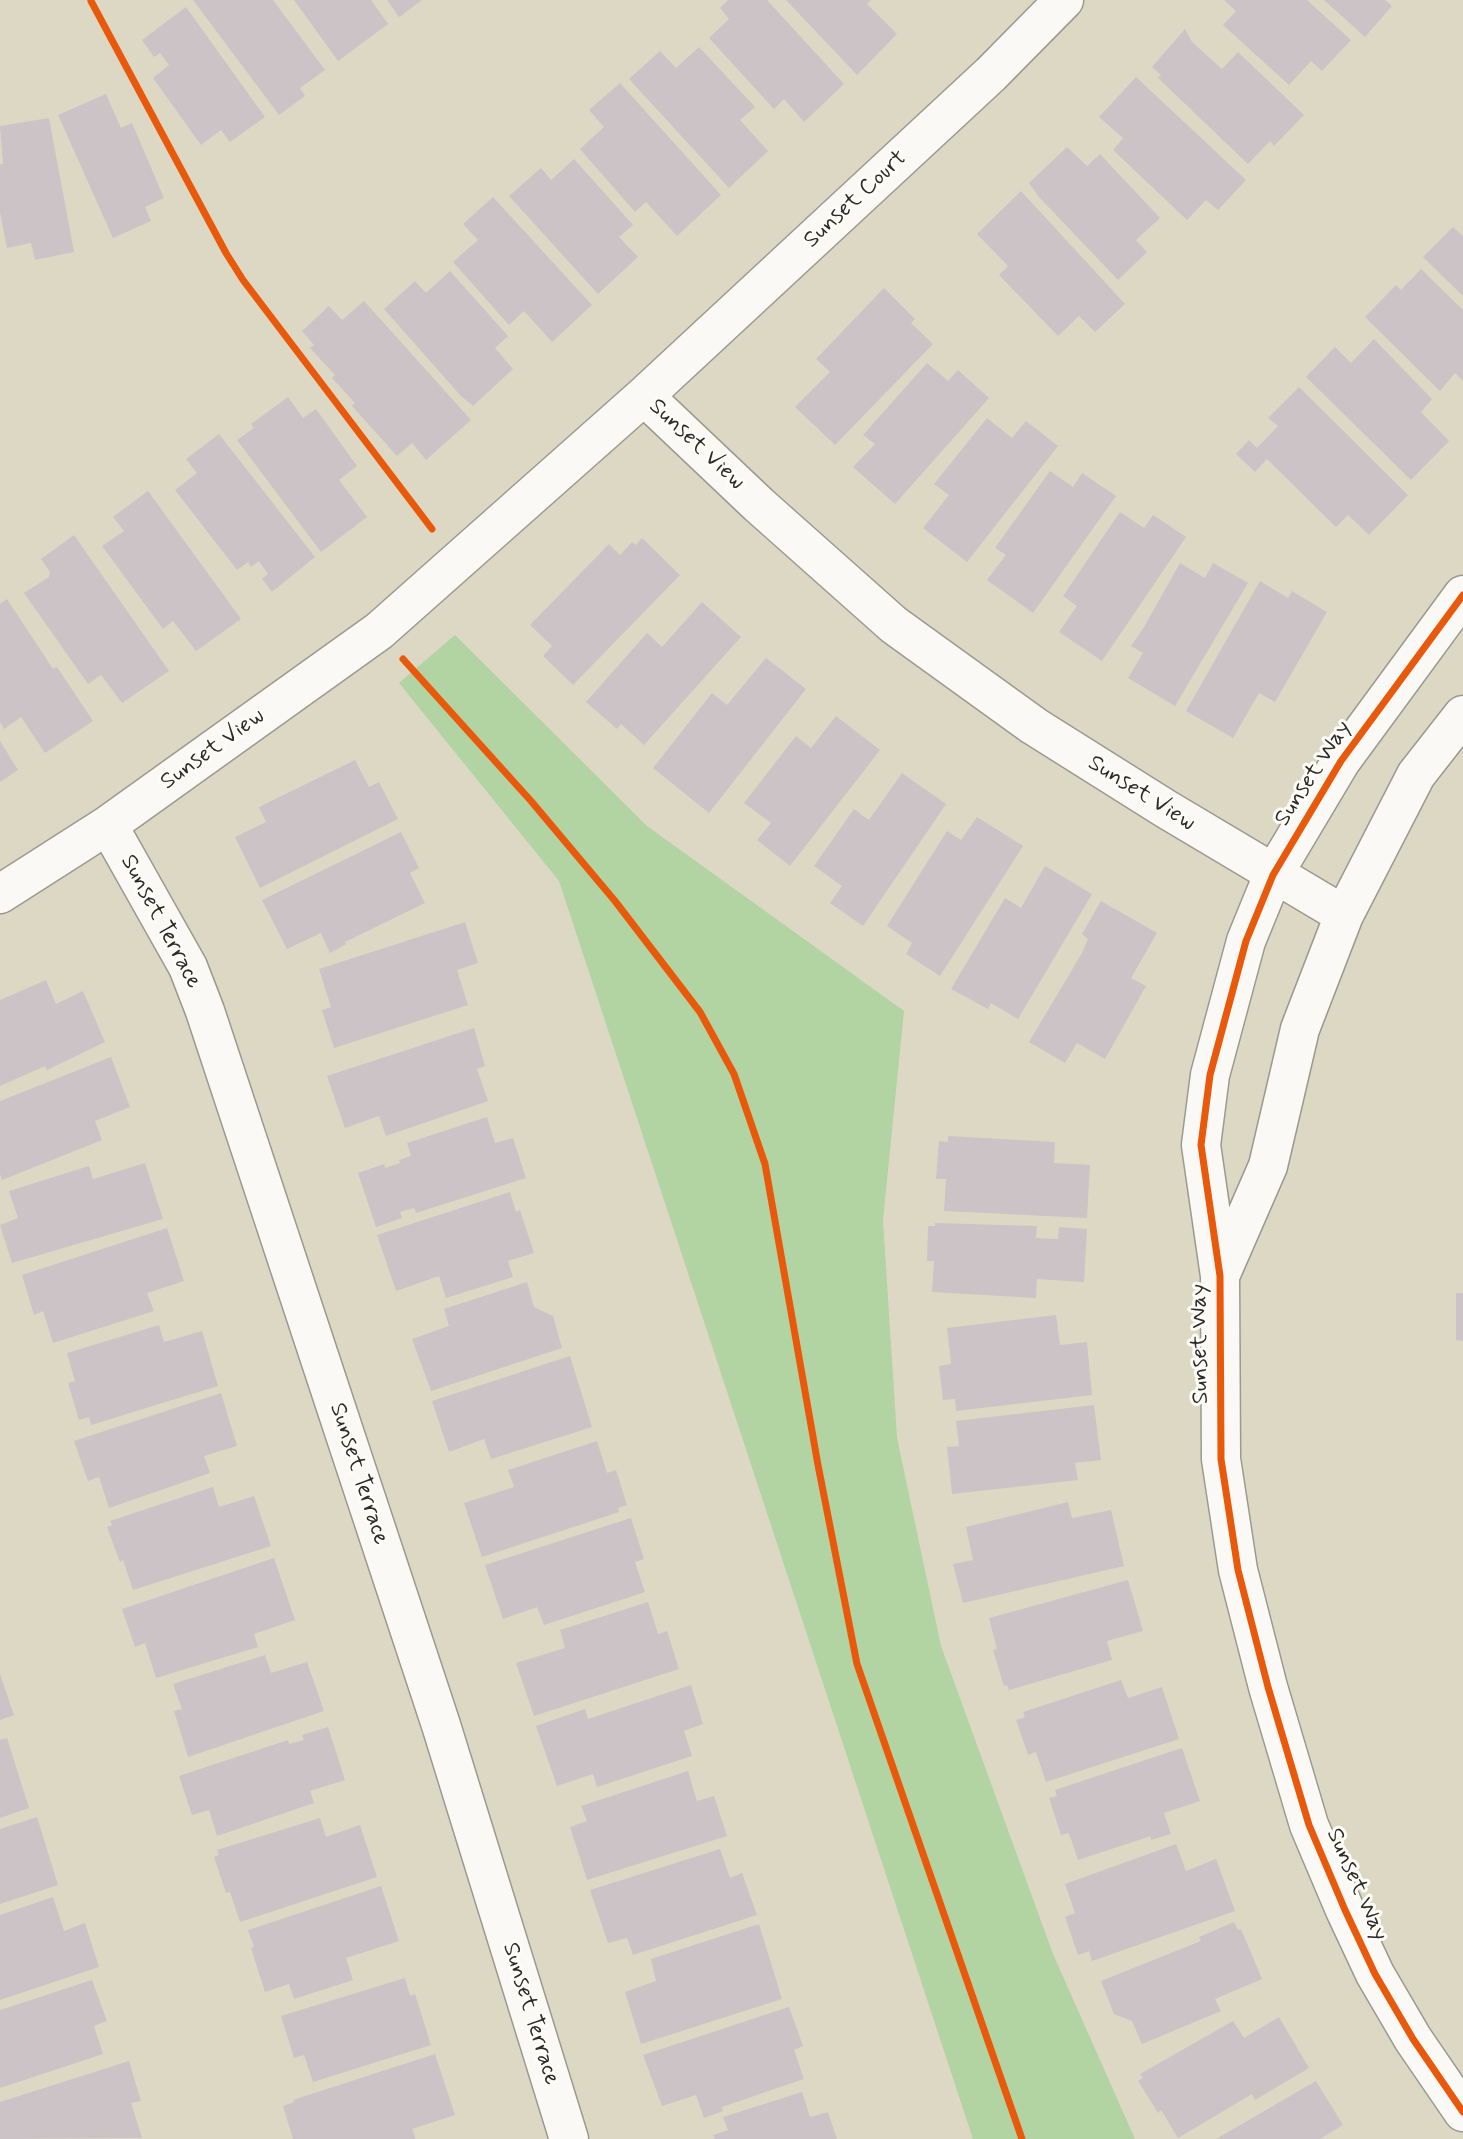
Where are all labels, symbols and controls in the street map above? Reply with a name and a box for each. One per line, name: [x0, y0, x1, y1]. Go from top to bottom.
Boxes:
street label: Sunset Court: [799, 145, 913, 255]
street label: Sunset View: [642, 394, 750, 496]
street label: Sunset View: [156, 703, 270, 797]
street label: Sunset Way: [1270, 716, 1358, 832]
street label: Sunset View: [1082, 750, 1200, 838]
street label: Sunset Terrace: [113, 851, 207, 993]
street label: Sunset Way: [1186, 1284, 1216, 1404]
street label: Sunset Terrace: [322, 1400, 394, 1548]
street label: Sunset Way: [1319, 1825, 1393, 1945]
street label: Sunset Terrace: [495, 1940, 565, 2088]

